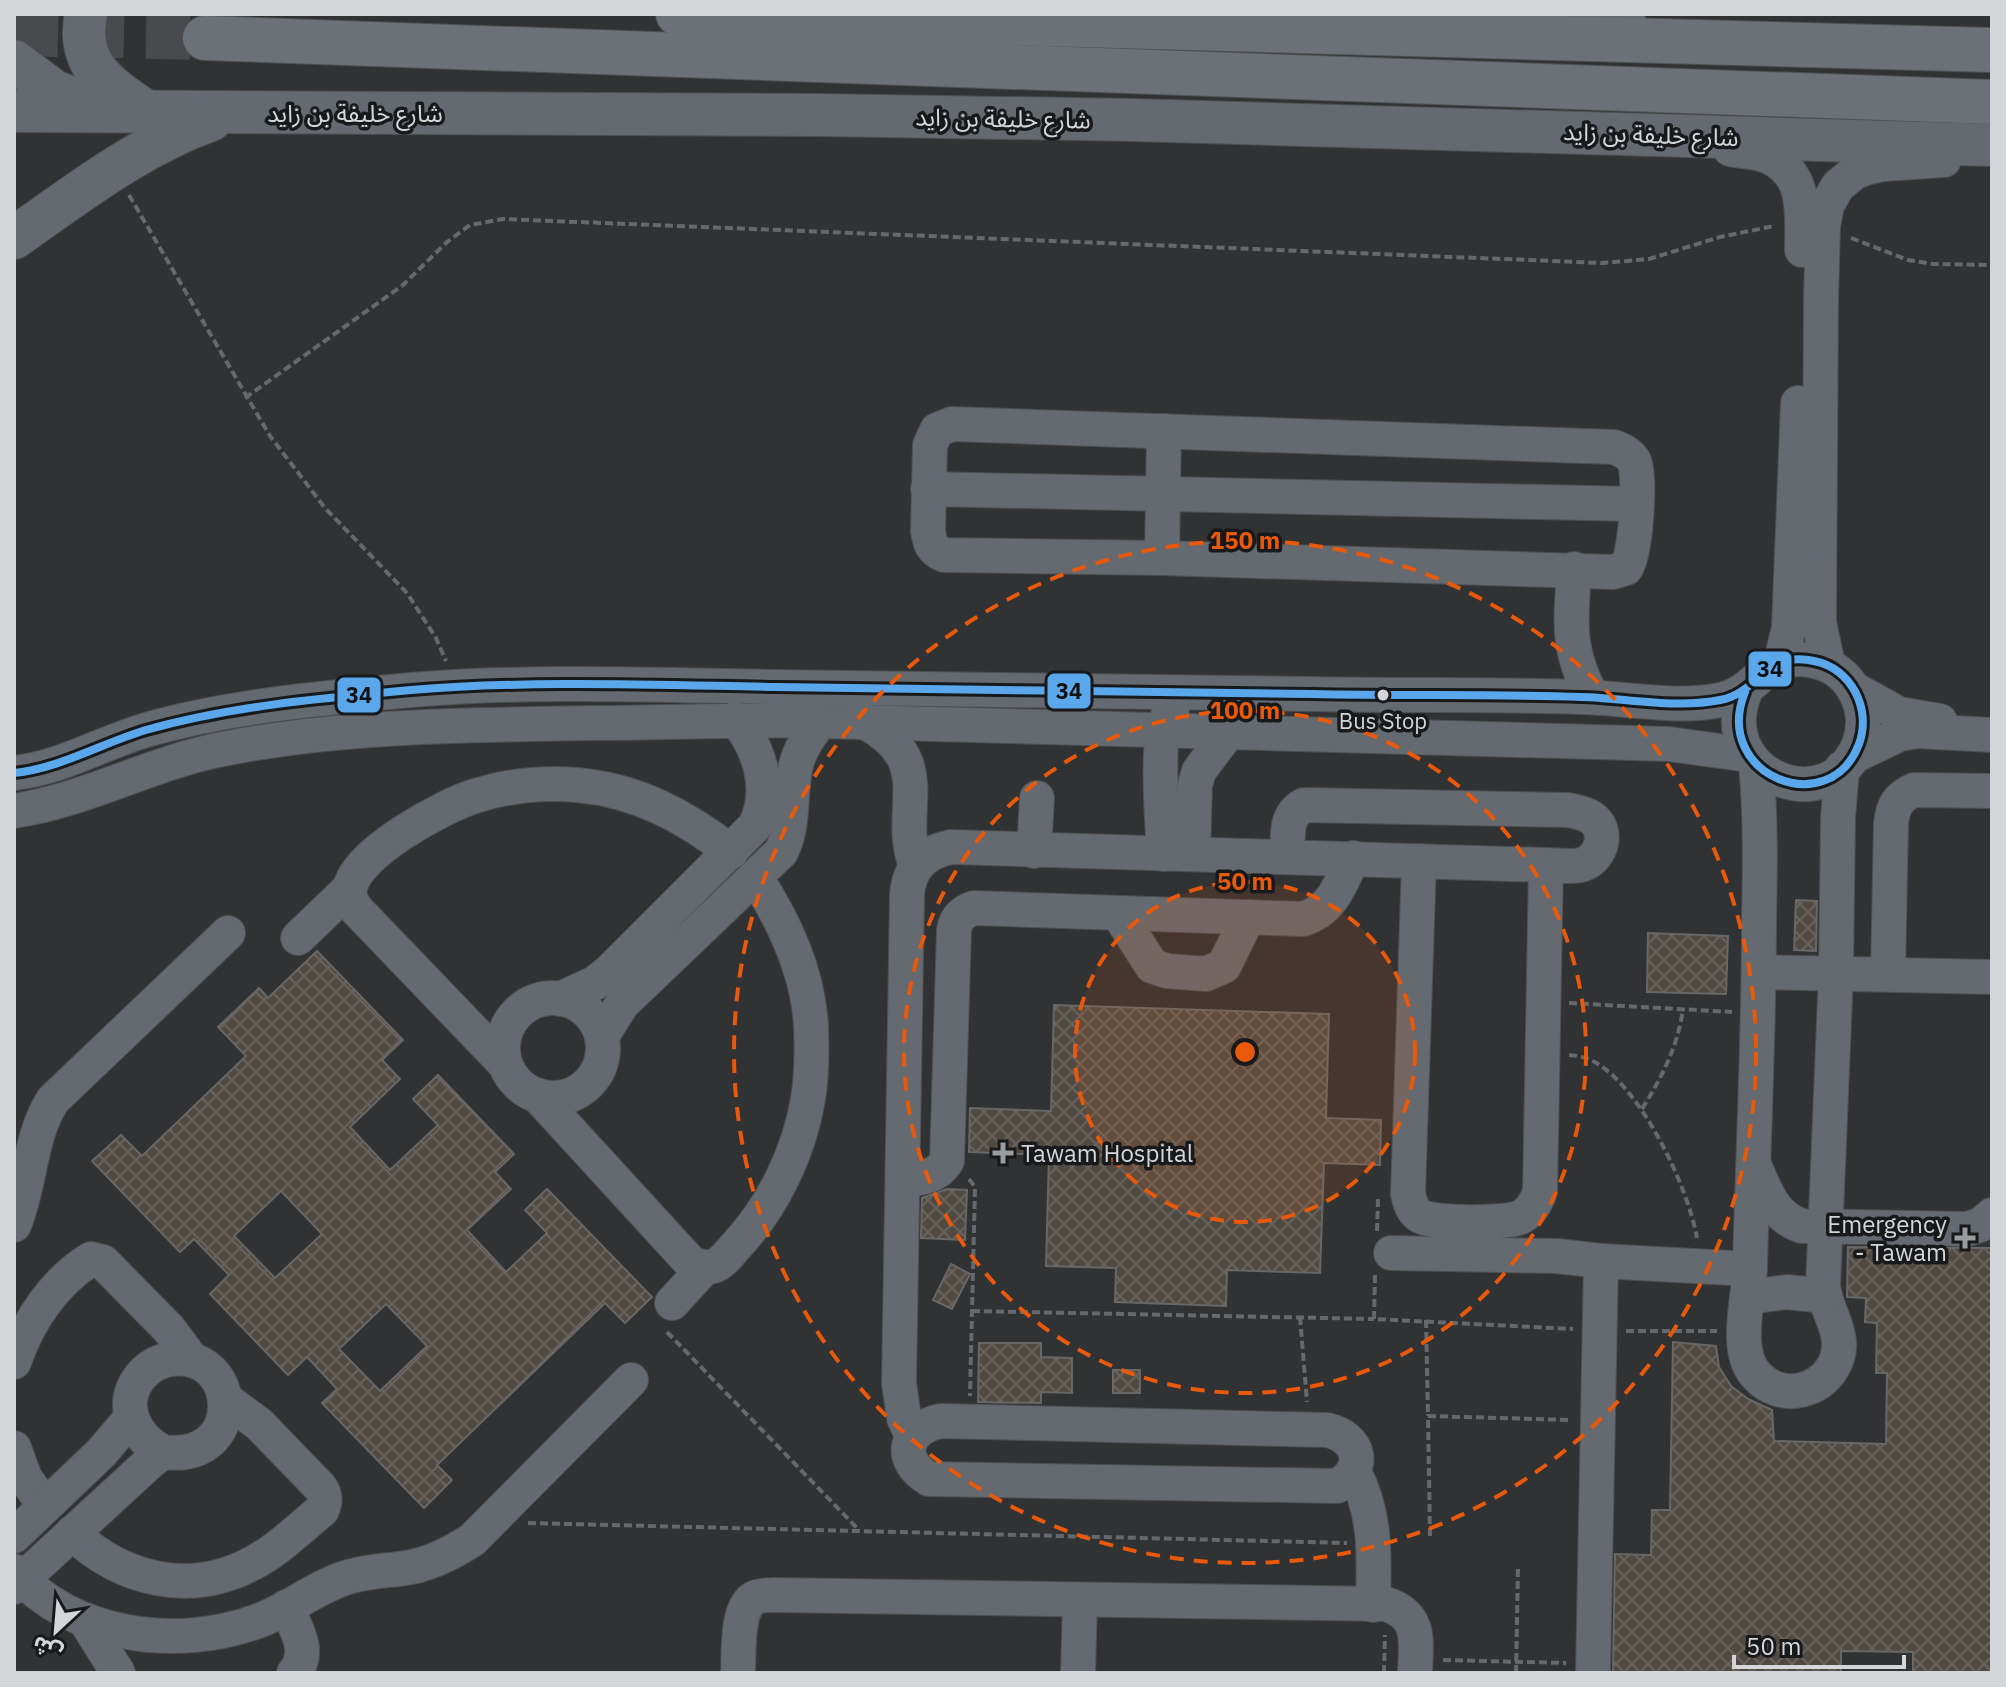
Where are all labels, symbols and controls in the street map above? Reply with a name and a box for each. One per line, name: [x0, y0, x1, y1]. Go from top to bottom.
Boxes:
street label: شارع خليفة بن زايد: [267, 97, 443, 131]
street label: شارع خليفة بن زايد: [915, 100, 1091, 138]
street label: شارع خليفة بن زايد: [1563, 115, 1739, 155]
text: 150 m: [1210, 524, 1280, 556]
line badge: 34: [1747, 650, 1793, 688]
text: 34: [1757, 654, 1783, 683]
line badge: 34: [1046, 672, 1092, 710]
line badge: 34: [336, 676, 382, 714]
text: 34: [1056, 676, 1082, 705]
text: 34: [346, 680, 372, 709]
marker: Bus Stop: [1375, 687, 1391, 703]
text: 100 m: [1210, 694, 1280, 726]
place label: Bus Stop: [1339, 706, 1427, 735]
text: 50 m: [1217, 865, 1273, 897]
centre of rings: [1231, 1038, 1259, 1066]
place label: Tawam Hospital: [1021, 1137, 1193, 1169]
marker: Tawam Hospital: [992, 1142, 1014, 1164]
place label: Emergency - Tawam: [1827, 1208, 1947, 1268]
marker: Emergency - Tawam: [1954, 1227, 1976, 1249]
north arrow: [16, 1591, 96, 1671]
scale bar: [1734, 1619, 1904, 1669]
text: ش: [27, 1630, 67, 1669]
text: 50 m: [1746, 1630, 1801, 1662]

